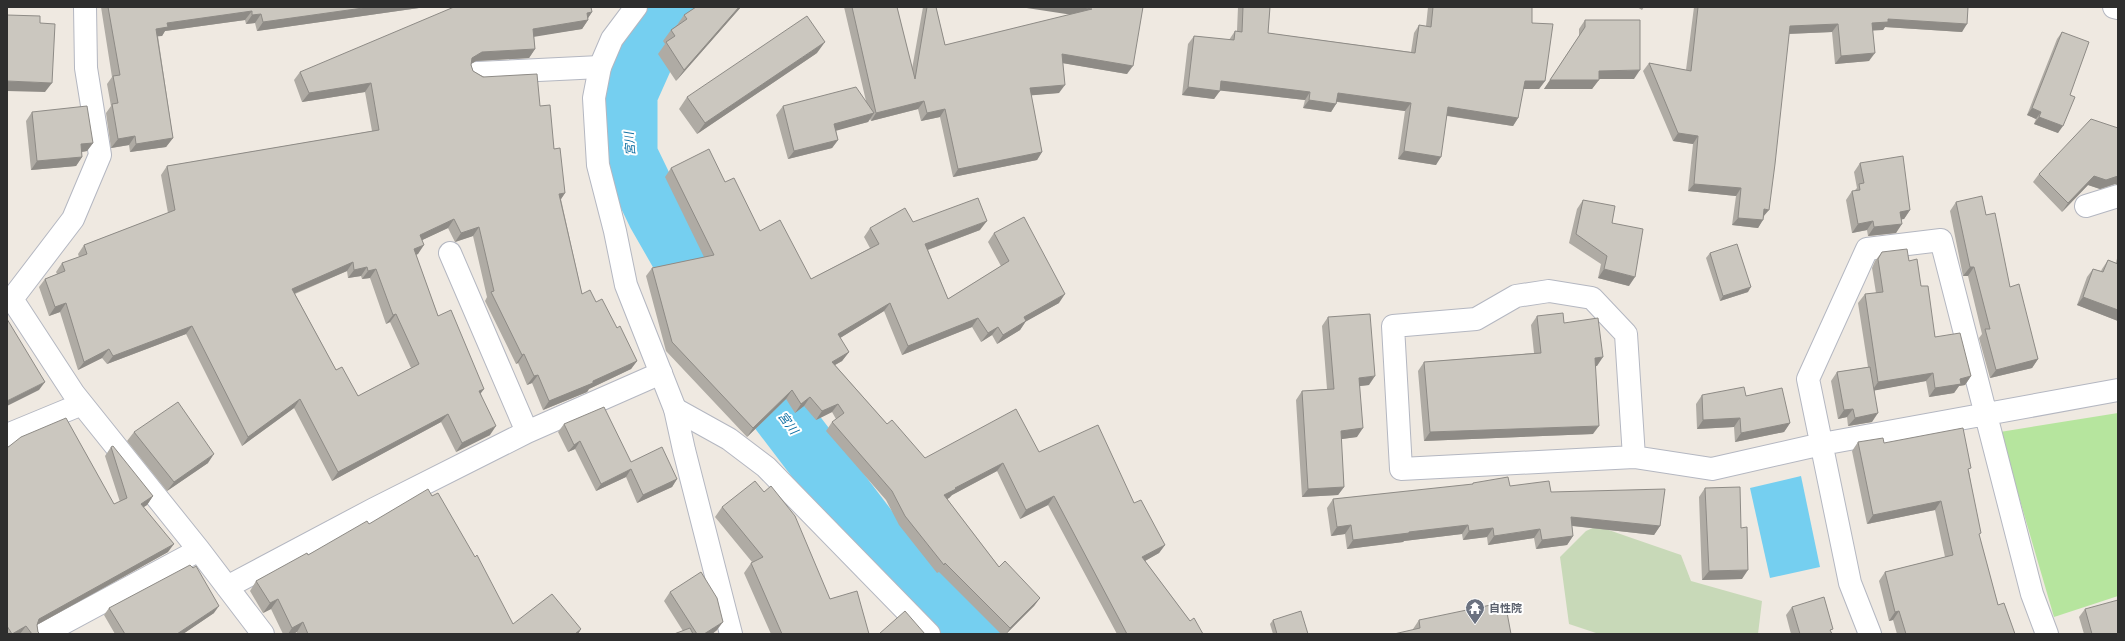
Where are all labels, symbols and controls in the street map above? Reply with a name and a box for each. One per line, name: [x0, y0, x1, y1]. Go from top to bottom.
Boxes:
water label: 宮川: [620, 129, 639, 157]
water label: 宮川: [774, 408, 804, 439]
temple icon: 自性院: [1464, 597, 1486, 625]
place label: 自性院: [1489, 600, 1522, 615]

